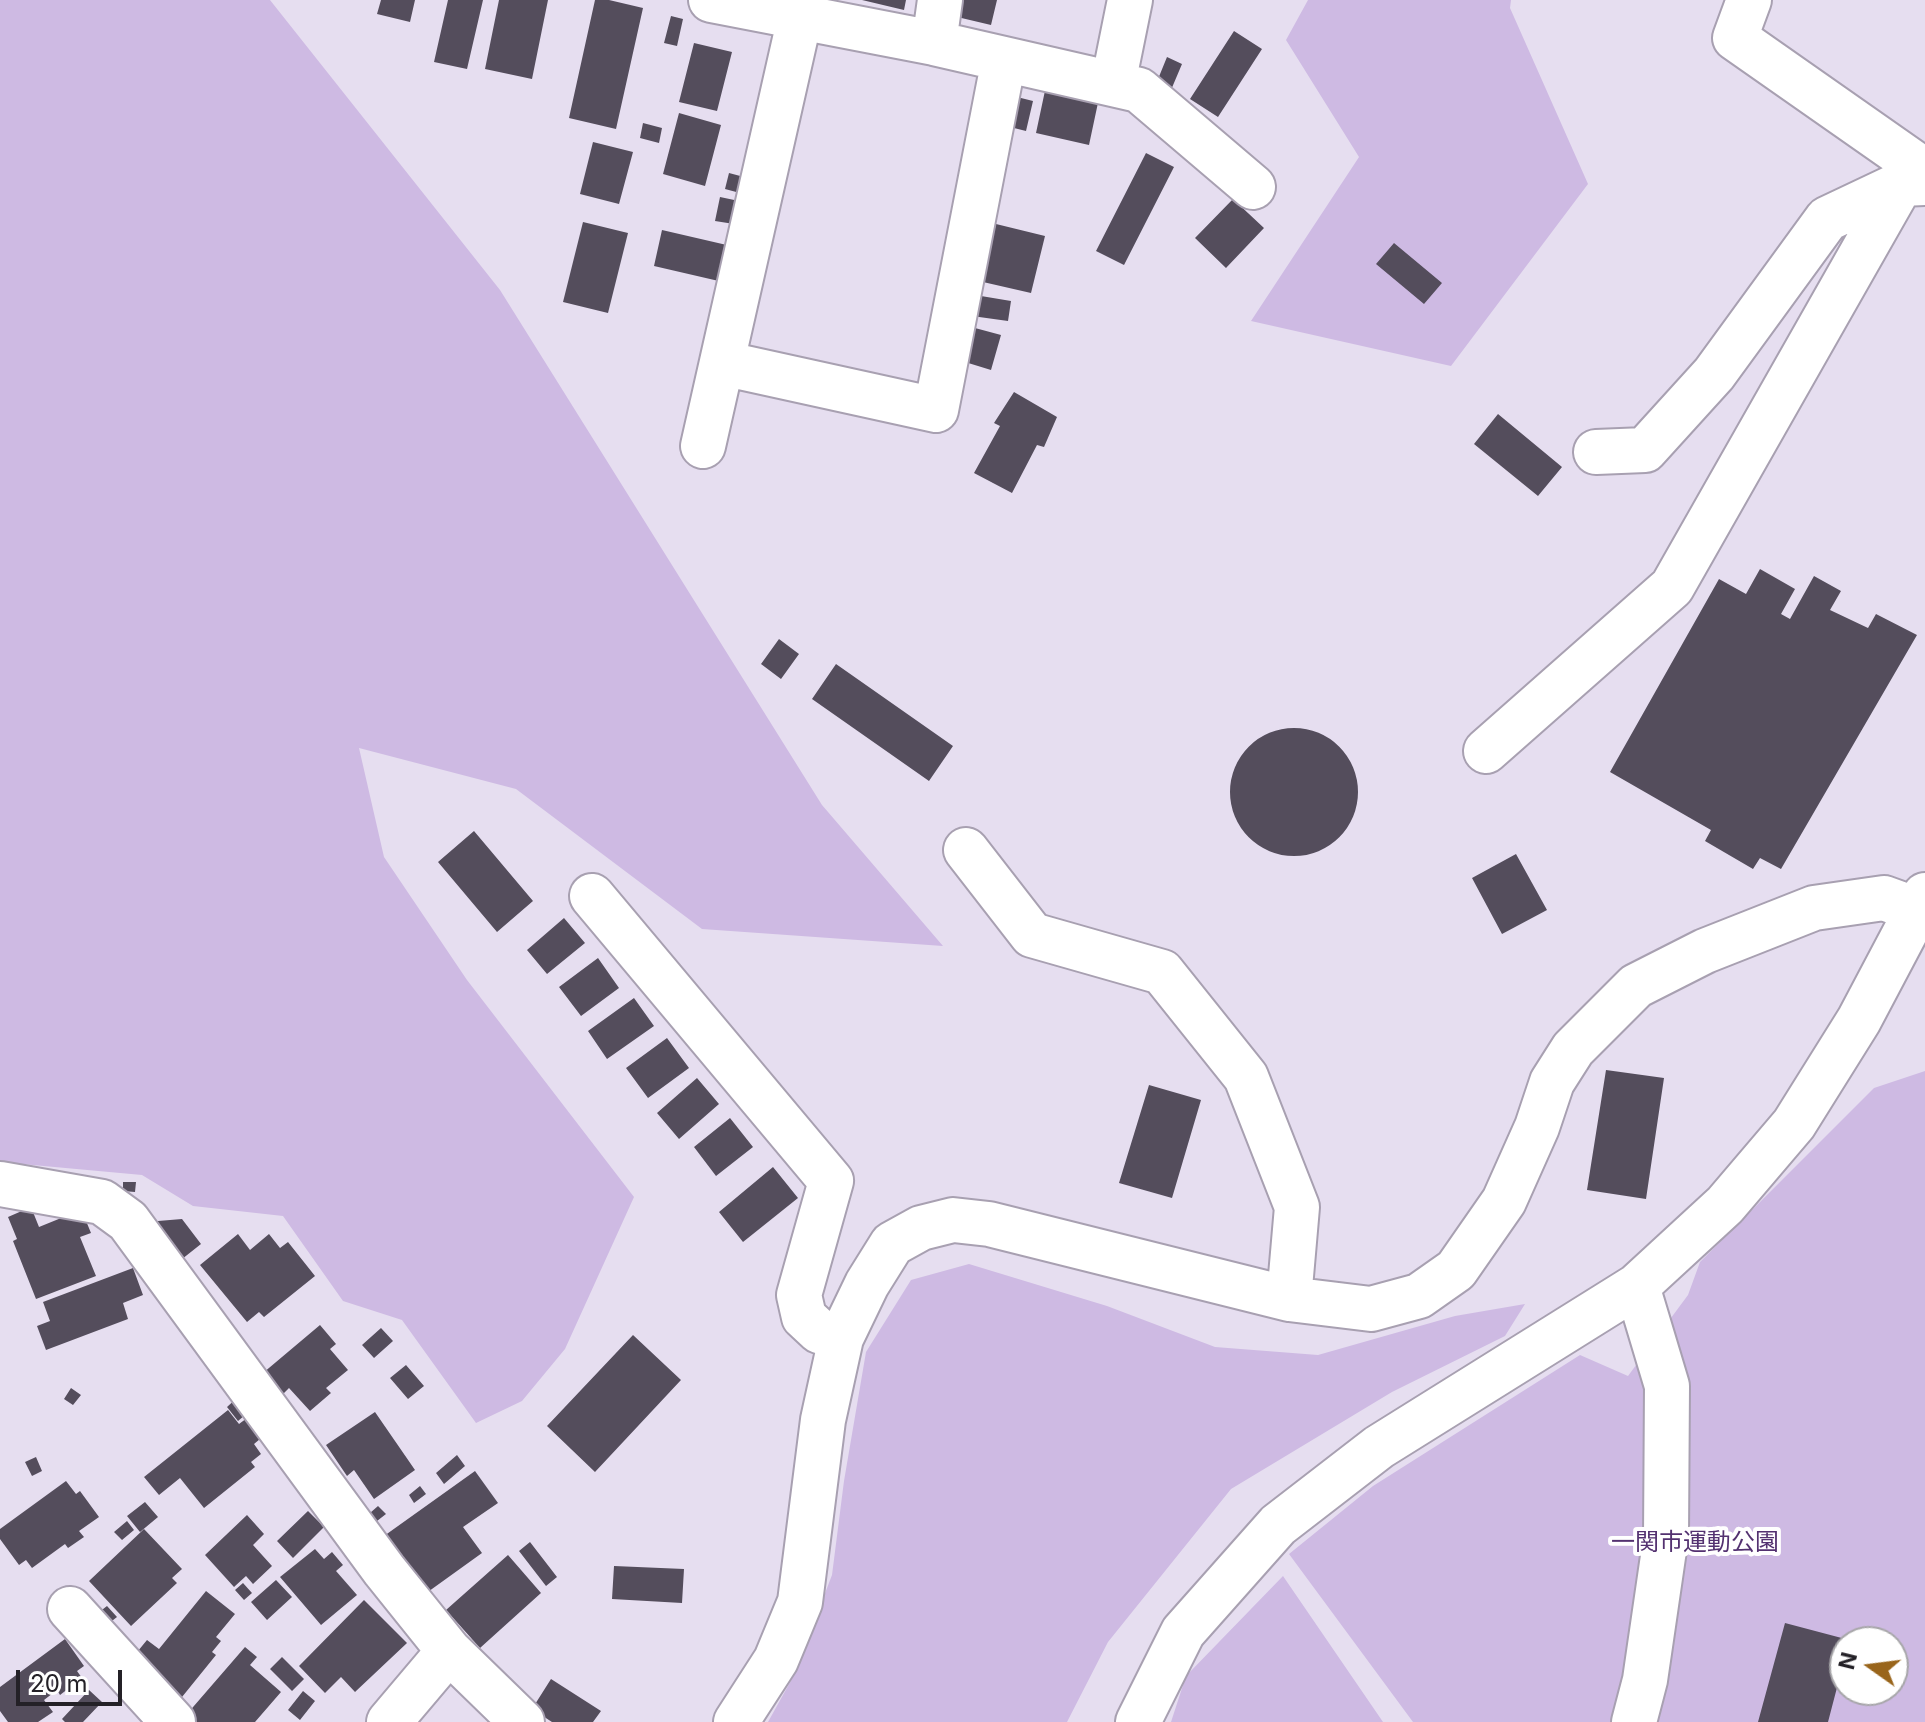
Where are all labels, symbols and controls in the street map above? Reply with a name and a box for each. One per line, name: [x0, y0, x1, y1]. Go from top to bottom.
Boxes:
park label: 一関市運動公園: [1611, 1529, 1779, 1557]
north arrow: [1829, 1626, 1909, 1706]
text: N: [1833, 1649, 1862, 1672]
scale bar: [20, 1654, 126, 1704]
text: 20 m: [30, 1669, 88, 1698]

